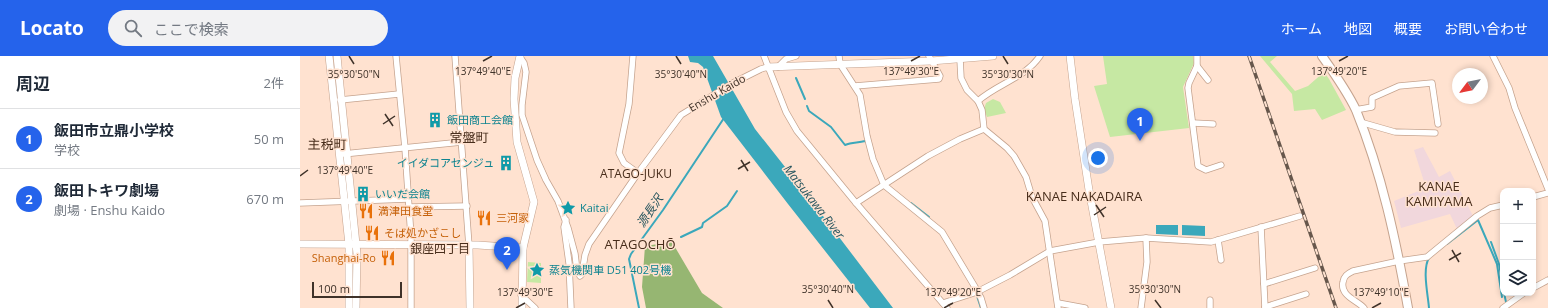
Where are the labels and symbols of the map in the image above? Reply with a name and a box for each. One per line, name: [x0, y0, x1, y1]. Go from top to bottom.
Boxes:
text: 137°49'40"E: [455, 64, 511, 78]
text: 137°49'30"E: [883, 64, 939, 78]
text: 137°49'20"E: [1311, 64, 1367, 78]
text: 35°30'50"N: [328, 67, 380, 81]
text: 35°30'40"N: [655, 67, 707, 81]
text: 35°30'30"N: [982, 67, 1034, 81]
north arrow: [1452, 68, 1488, 104]
street label: Enshu Kaido: [686, 70, 748, 115]
pin: 1: [1127, 108, 1153, 141]
building icon: 飯田商工会館: [426, 111, 444, 129]
place label: 飯田商工会館: [447, 112, 513, 127]
district label: 常盤町: [449, 128, 489, 146]
district label: 主税町: [307, 135, 347, 153]
your location: [1088, 148, 1108, 168]
building icon: イイダコアセンジュ: [497, 154, 515, 172]
place label: イイダコアセンジュ: [396, 155, 494, 170]
water label: Matsukawa River: [780, 161, 850, 243]
text: 137°49'40"E: [317, 163, 373, 177]
district label: ATAGO-JUKU: [600, 165, 672, 182]
district label: KANAE KAMIYAMA: [1406, 177, 1473, 210]
building icon: いいだ会館: [354, 185, 372, 203]
place label: いいだ会館: [375, 186, 430, 201]
district label: KANAE NAKADAIRA: [1026, 187, 1143, 205]
water label: 源長沢: [632, 189, 668, 230]
place icon: Kaitai: [559, 199, 577, 217]
place label: Kaitai: [580, 200, 608, 215]
restaurant icon: 満津田食堂: [357, 202, 375, 220]
place label: 満津田食堂: [378, 203, 433, 218]
restaurant icon: 三河家: [475, 209, 493, 227]
place label: 三河家: [496, 210, 529, 225]
restaurant icon: そば処かざこし: [363, 224, 381, 242]
place label: そば処かざこし: [384, 225, 461, 240]
district label: ATAGOCHŌ: [604, 235, 676, 253]
pin: 2: [494, 237, 520, 270]
district label: 銀座四丁目: [410, 240, 470, 257]
restaurant icon: Shanghai-Ro: [379, 249, 397, 267]
place label: Shanghai-Ro: [312, 250, 376, 265]
place icon: 蒸気機関車 D51 402号機: [528, 261, 546, 279]
place label: 蒸気機関車 D51 402号機: [549, 262, 671, 277]
scale bar: [312, 280, 402, 299]
text: 35°30'40"N: [802, 282, 854, 296]
text: 35°30'30"N: [1129, 282, 1181, 296]
text: 137°49'30"E: [497, 285, 553, 299]
text: 137°49'20"E: [925, 285, 981, 299]
text: 137°49'10"E: [1353, 285, 1409, 299]

